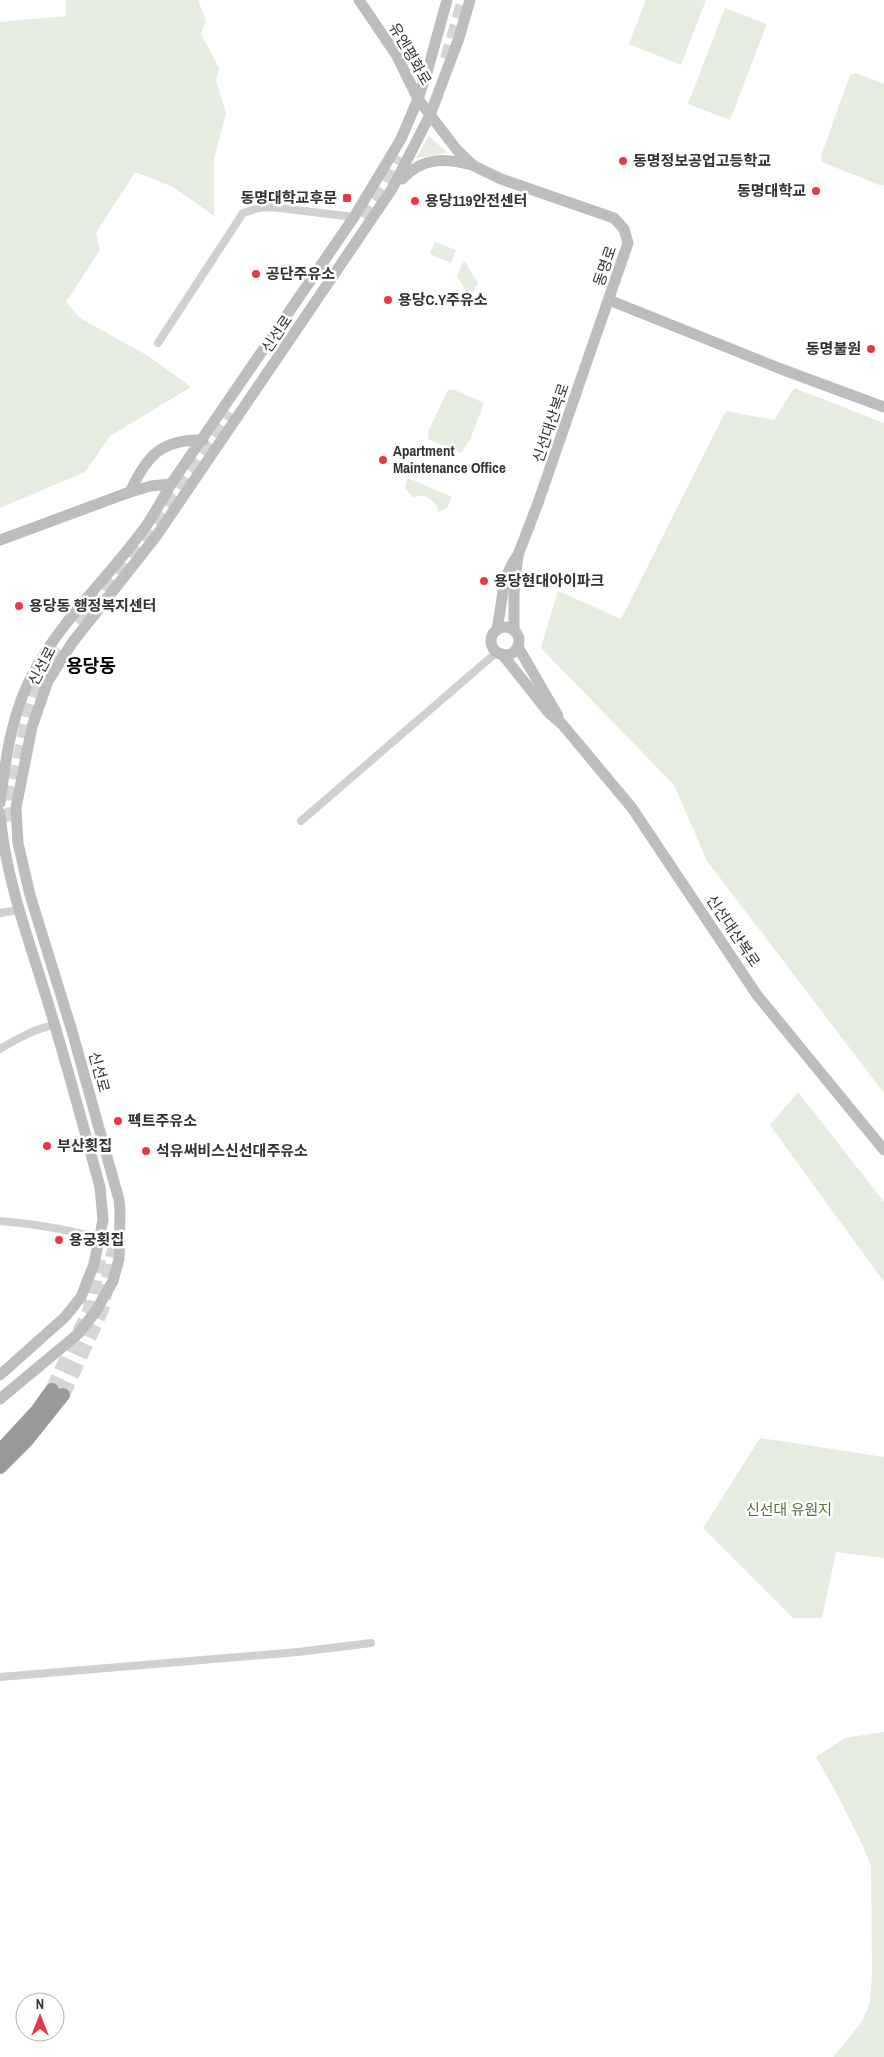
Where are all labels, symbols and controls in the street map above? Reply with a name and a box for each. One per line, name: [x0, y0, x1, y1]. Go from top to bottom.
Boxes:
street label: 유엔평화로: [384, 19, 437, 89]
place label: 동명정보공업고등학교: [633, 150, 771, 171]
marker: 동명정보공업고등학교: [617, 155, 629, 167]
place label: 동명대학교: [737, 180, 806, 201]
marker: 동명대학교: [810, 185, 822, 197]
place label: 동명대학교후문: [240, 187, 337, 208]
place label: 용당119안전센터: [425, 190, 528, 211]
marker: 동명대학교후문: [341, 192, 353, 204]
marker: 용당119안전센터: [409, 195, 421, 207]
street label: 동명로: [588, 243, 621, 289]
place label: 공단주유소: [266, 263, 335, 284]
marker: 공단주유소: [250, 268, 262, 280]
place label: 용당C.Y주유소: [398, 289, 488, 310]
marker: 용당C.Y주유소: [382, 294, 394, 306]
street label: 신선로: [256, 311, 297, 357]
place label: 동명불원: [806, 338, 861, 359]
marker: 동명불원: [865, 343, 877, 355]
street label: 신선대산복로: [527, 380, 574, 465]
place label: Apartment Maintenance Office: [393, 440, 506, 478]
marker: Apartment Maintenance Office: [377, 454, 389, 466]
place label: 용당현대아이파크: [494, 570, 605, 591]
marker: 용당현대아이파크: [478, 575, 490, 587]
place label: 용당동 행정복지센터: [29, 595, 157, 616]
marker: 용당동 행정복지센터: [13, 600, 25, 612]
street label: 신선로: [23, 643, 61, 689]
district label: 용당동: [66, 653, 116, 678]
street label: 신선대산복로: [702, 891, 765, 971]
street label: 신선로: [84, 1049, 115, 1095]
place label: 펙트주유소: [128, 1110, 197, 1131]
marker: 펙트주유소: [112, 1115, 124, 1127]
place label: 부산횟집: [57, 1135, 112, 1156]
marker: 부산횟집: [41, 1140, 53, 1152]
place label: 석유써비스신선대주유소: [156, 1140, 308, 1161]
marker: 석유써비스신선대주유소: [140, 1145, 152, 1157]
place label: 용궁횟집: [69, 1229, 124, 1250]
marker: 용궁횟집: [53, 1234, 65, 1246]
park label: 신선대 유원지: [746, 1499, 832, 1520]
north arrow: [15, 1992, 65, 2042]
text: N: [36, 1995, 44, 2013]

